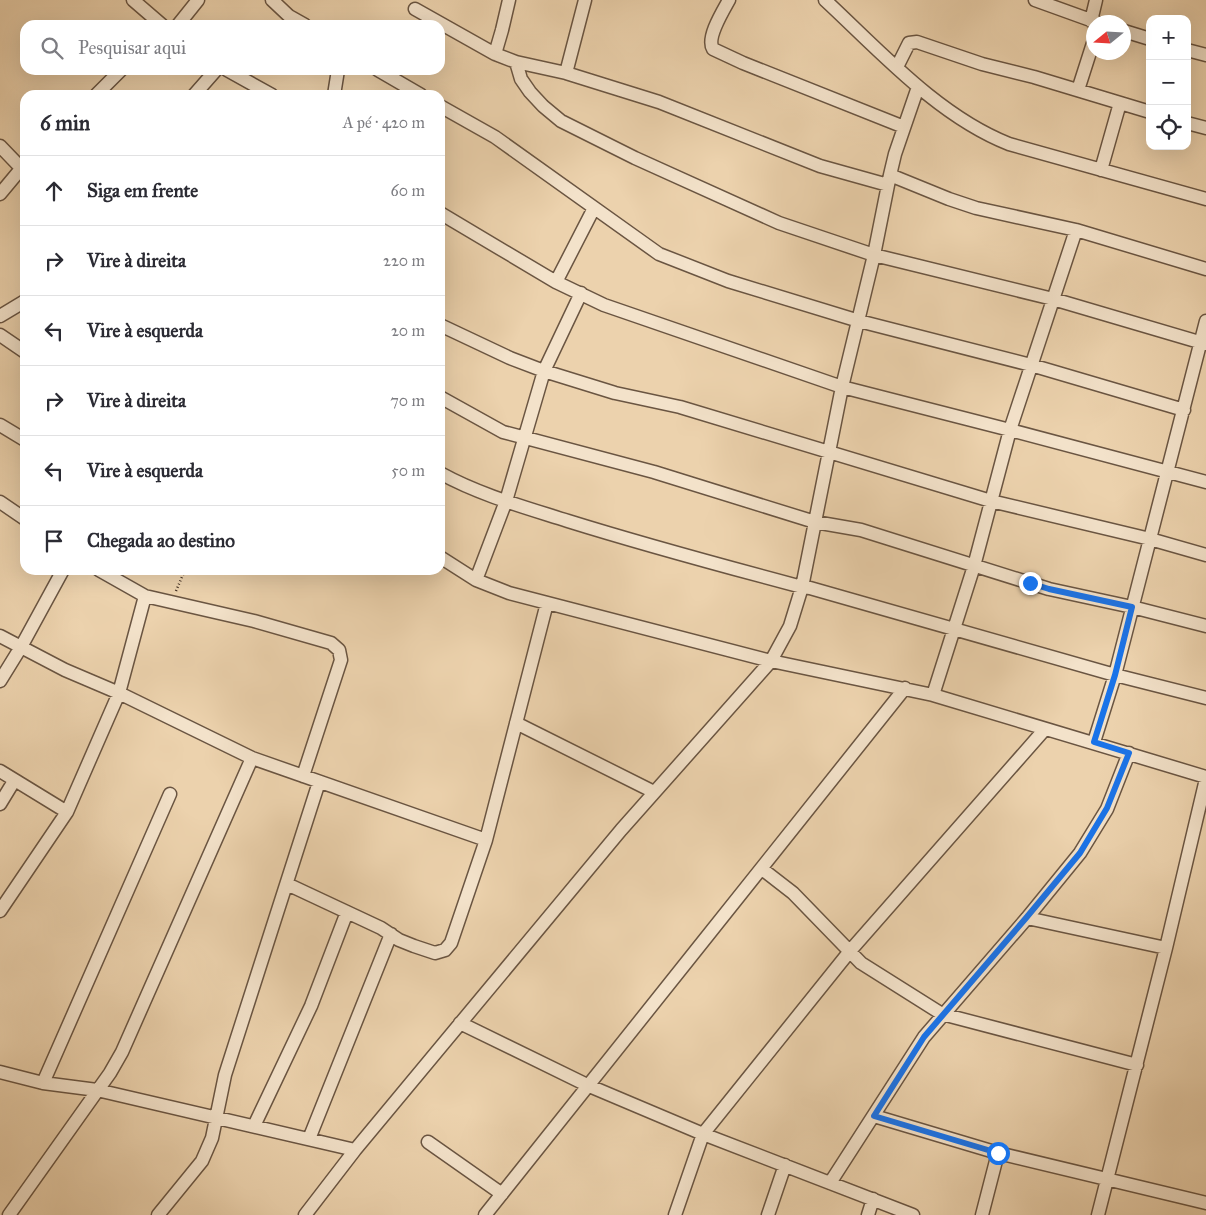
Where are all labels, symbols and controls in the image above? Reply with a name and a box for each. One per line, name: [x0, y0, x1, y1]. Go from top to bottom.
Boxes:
north arrow: [1086, 15, 1131, 60]
map controls: [1146, 15, 1191, 150]
button: +: [1146, 15, 1191, 60]
search box: [20, 20, 445, 75]
icon: search: [38, 34, 66, 62]
text: Pesquisar aqui: [78, 36, 186, 59]
button: −: [1146, 60, 1191, 105]
button: locate: [1146, 105, 1191, 150]
text: 6 min: [40, 110, 90, 136]
text: A pé · 420 m: [343, 113, 425, 132]
icon: ahead: [40, 177, 68, 205]
text: Siga em frente: [87, 179, 198, 202]
text: 60 m: [391, 181, 425, 200]
icon: right: [40, 247, 68, 275]
text: Vire à direita: [87, 249, 186, 272]
text: 220 m: [383, 251, 425, 270]
icon: left: [40, 317, 68, 345]
text: Vire à esquerda: [87, 319, 203, 342]
text: 20 m: [391, 321, 425, 340]
icon: right: [40, 387, 68, 415]
text: Vire à direita: [87, 389, 186, 412]
text: 70 m: [390, 391, 425, 410]
icon: left: [40, 457, 68, 485]
text: Vire à esquerda: [87, 459, 203, 482]
text: 50 m: [391, 461, 425, 480]
icon: arrive: [40, 527, 68, 555]
text: Chegada ao destino: [87, 529, 235, 552]
route end: [1019, 572, 1042, 595]
route start: [987, 1142, 1010, 1165]

